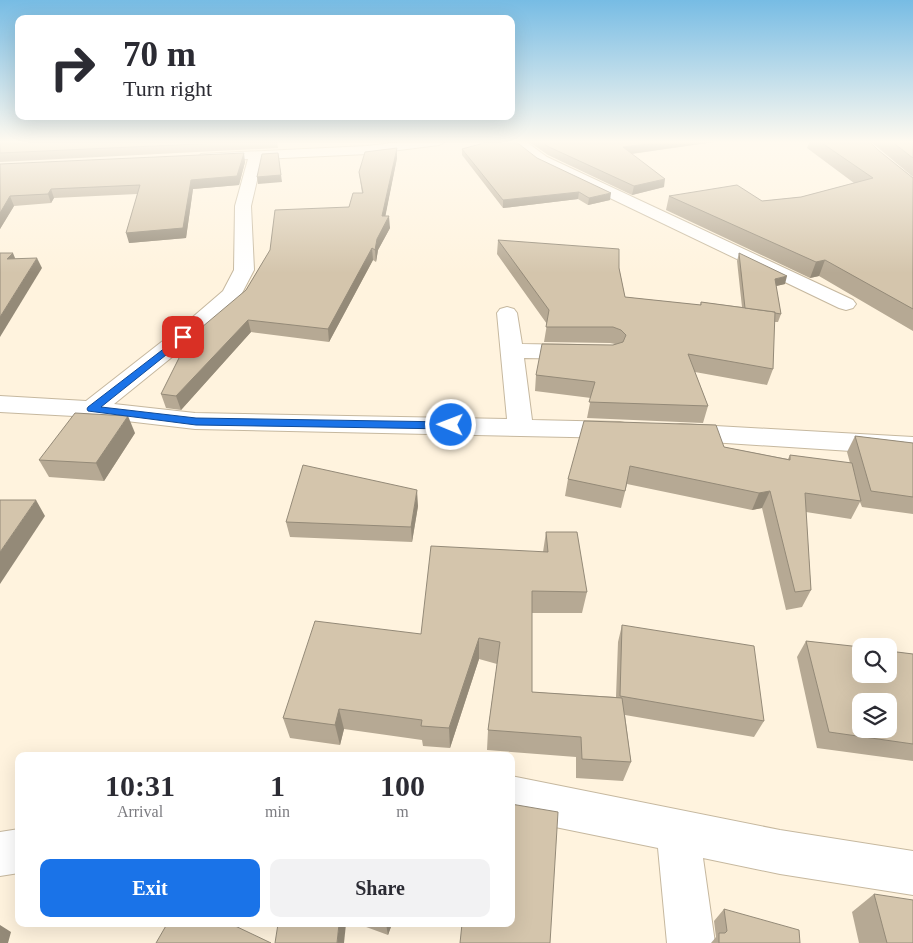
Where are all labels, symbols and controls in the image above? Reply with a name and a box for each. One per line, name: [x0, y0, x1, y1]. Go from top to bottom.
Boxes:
icon: right: [40, 35, 105, 100]
text: 70 m: [123, 35, 196, 74]
text: Turn right: [123, 76, 212, 101]
pin: [162, 316, 204, 358]
icon: arrive: [169, 323, 197, 351]
position arrow: [424, 398, 476, 450]
map controls: [852, 638, 897, 738]
button: search: [852, 638, 897, 683]
button: layers: [852, 693, 897, 738]
text: 10:31: [105, 769, 175, 802]
text: 1: [270, 769, 285, 802]
text: 100: [380, 769, 425, 802]
text: Arrival: [117, 803, 163, 820]
text: min: [265, 803, 290, 820]
text: m: [396, 803, 409, 820]
button: Exit: [40, 859, 260, 917]
button: Share: [270, 859, 490, 917]

